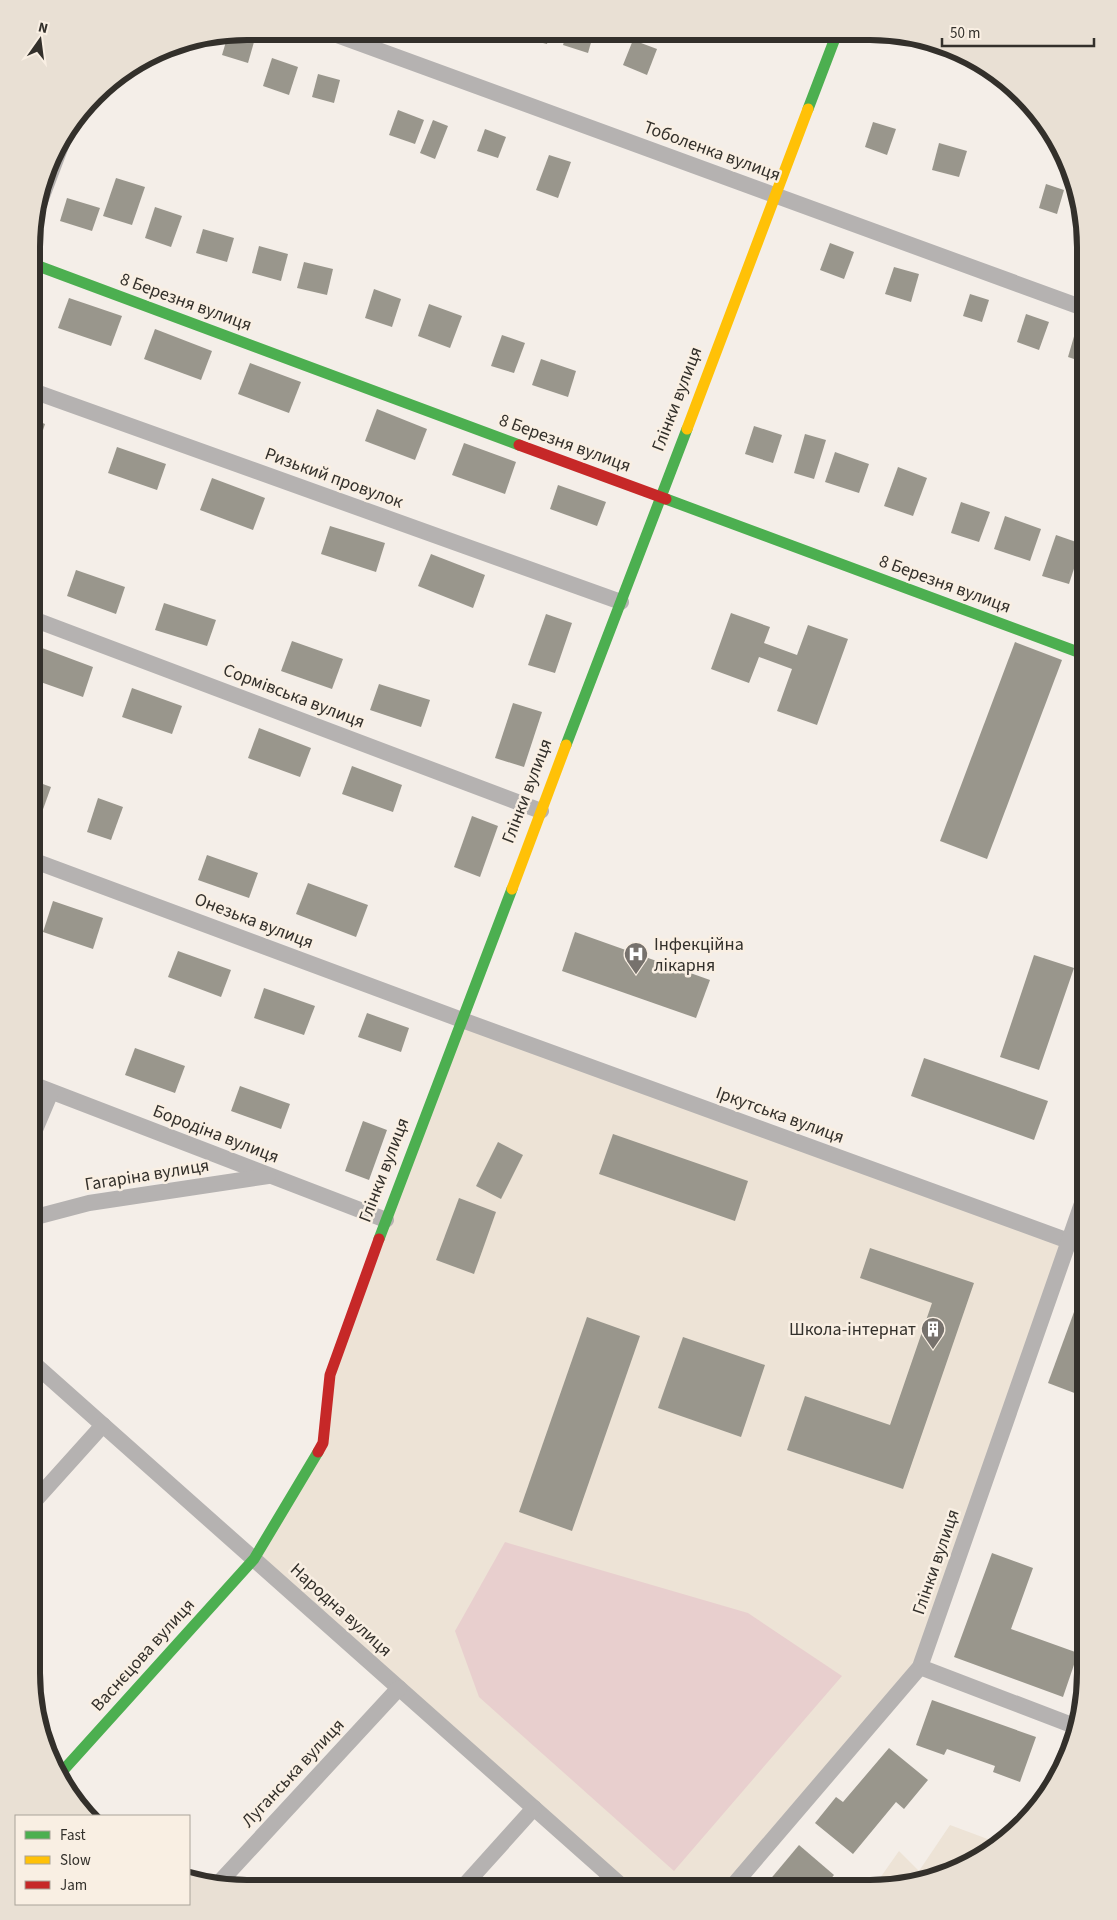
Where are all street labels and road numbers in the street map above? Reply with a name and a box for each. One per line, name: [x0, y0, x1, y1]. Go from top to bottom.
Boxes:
street label: Тоболенка вулиця: [640, 115, 784, 187]
street label: 8 Березня вулиця: [117, 267, 255, 337]
street label: Глінки вулиця: [646, 343, 708, 455]
street label: 8 Березня вулиця: [496, 408, 634, 478]
street label: Ризький провулок: [261, 441, 407, 515]
street label: 8 Березня вулиця: [876, 549, 1014, 619]
street label: Сормівська вулиця: [220, 657, 368, 735]
street label: Глінки вулиця: [496, 735, 558, 847]
street label: Онезька вулиця: [191, 887, 317, 955]
street label: Іркутська вулиця: [712, 1080, 848, 1150]
street label: Бородіна вулиця: [149, 1098, 283, 1170]
street label: Глінки вулиця: [353, 1114, 415, 1226]
street label: Гагаріна вулиця: [83, 1153, 211, 1197]
street label: Глінки вулиця: [906, 1506, 966, 1618]
street label: Народна вулиця: [285, 1557, 397, 1663]
street label: Васнєцова вулиця: [85, 1593, 201, 1717]
street label: Луганська вулиця: [236, 1713, 350, 1833]

